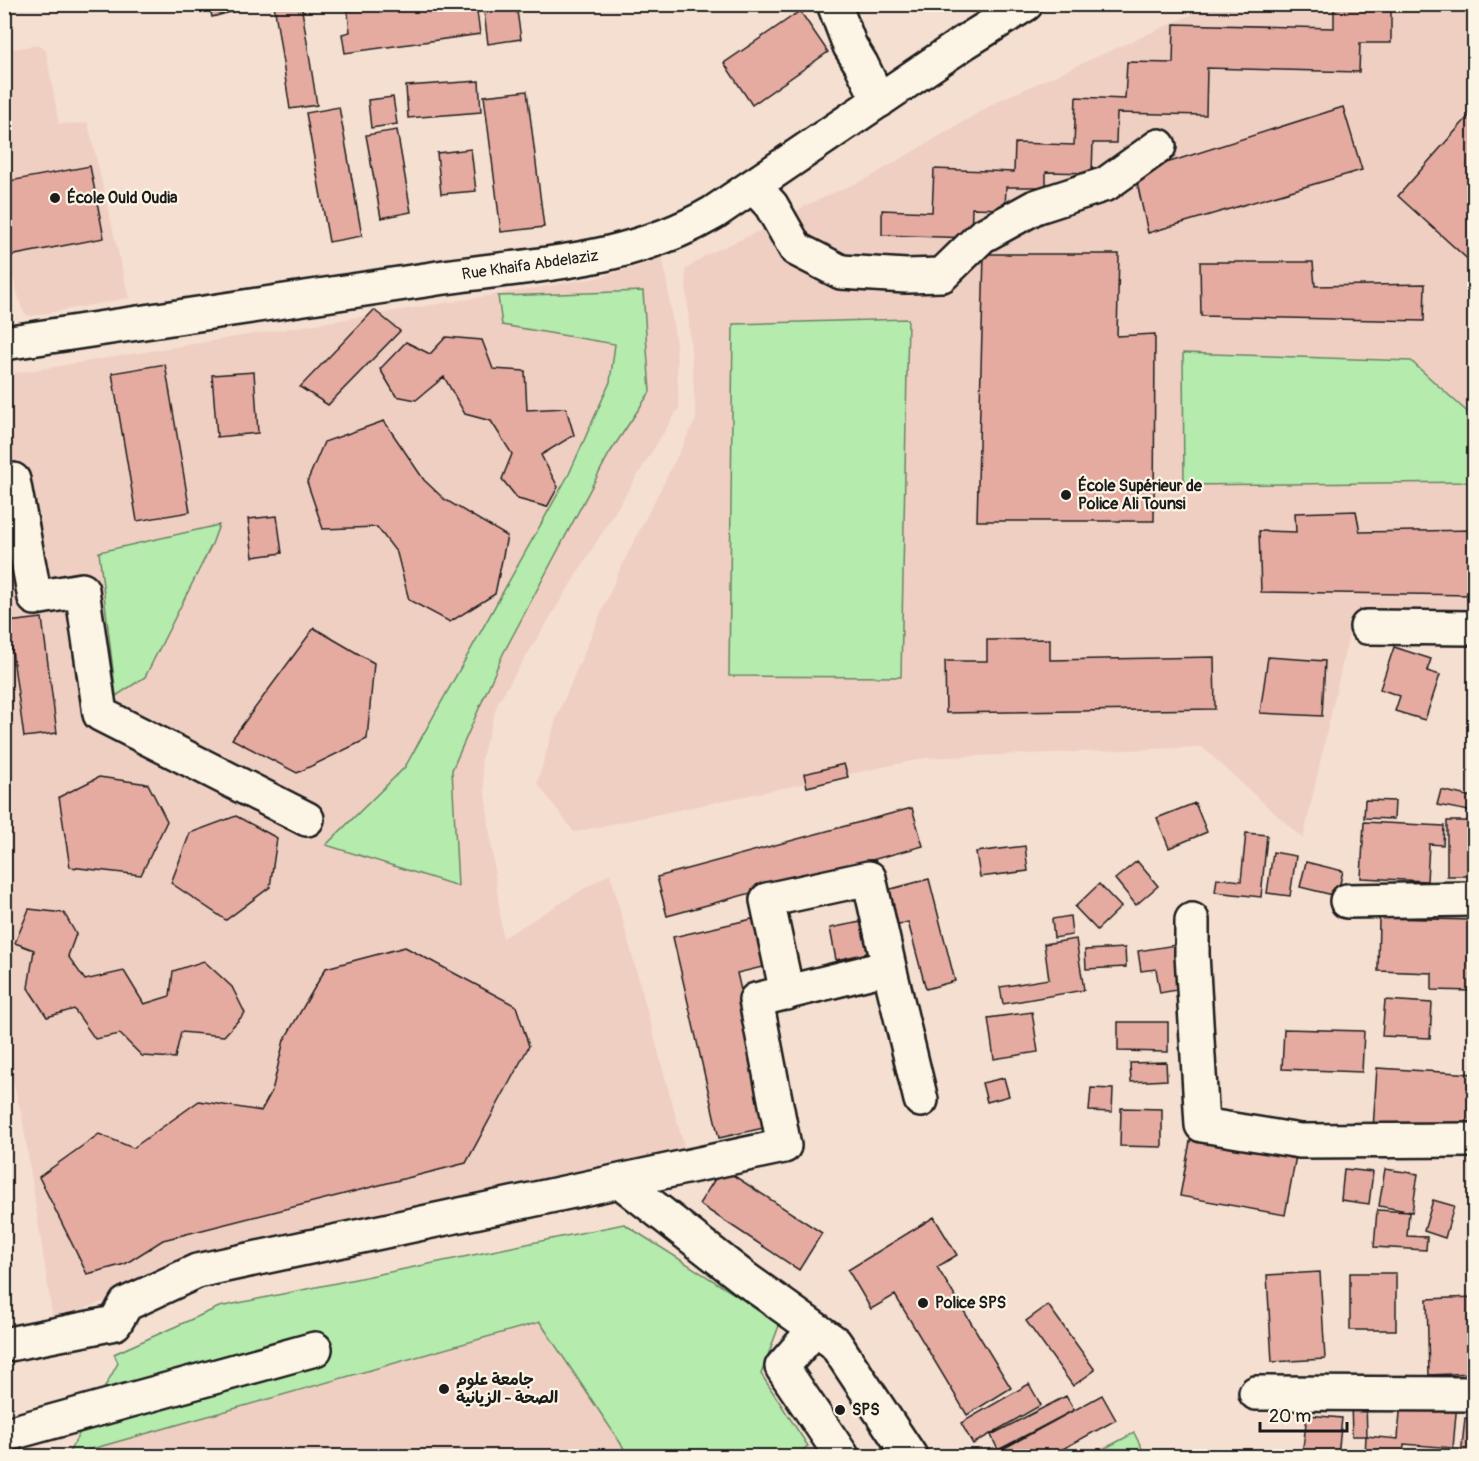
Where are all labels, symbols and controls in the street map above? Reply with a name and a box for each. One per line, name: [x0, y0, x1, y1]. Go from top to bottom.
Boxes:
place label: École Ould Oudia: [67, 187, 178, 208]
marker: École Ould Oudia: [48, 191, 62, 205]
street label: Rue Khaifa Abdelaziz: [460, 246, 600, 284]
place label: École Supérieur de Police Ali Tounsi: [1078, 475, 1203, 514]
marker: École Supérieur de Police Ali Tounsi: [1059, 488, 1073, 502]
place label: Police SPS: [935, 1293, 1006, 1313]
marker: Police SPS: [916, 1296, 930, 1310]
place label: جامعة علوم الصحة - الزيانية: [456, 1370, 558, 1408]
marker: جامعة علوم الصحة - الزيانية: [437, 1382, 451, 1396]
scale bar: [1260, 1395, 1347, 1433]
place label: SPS: [852, 1400, 880, 1420]
marker: SPS: [833, 1403, 847, 1417]
text: 20 m: [1269, 1405, 1311, 1428]

